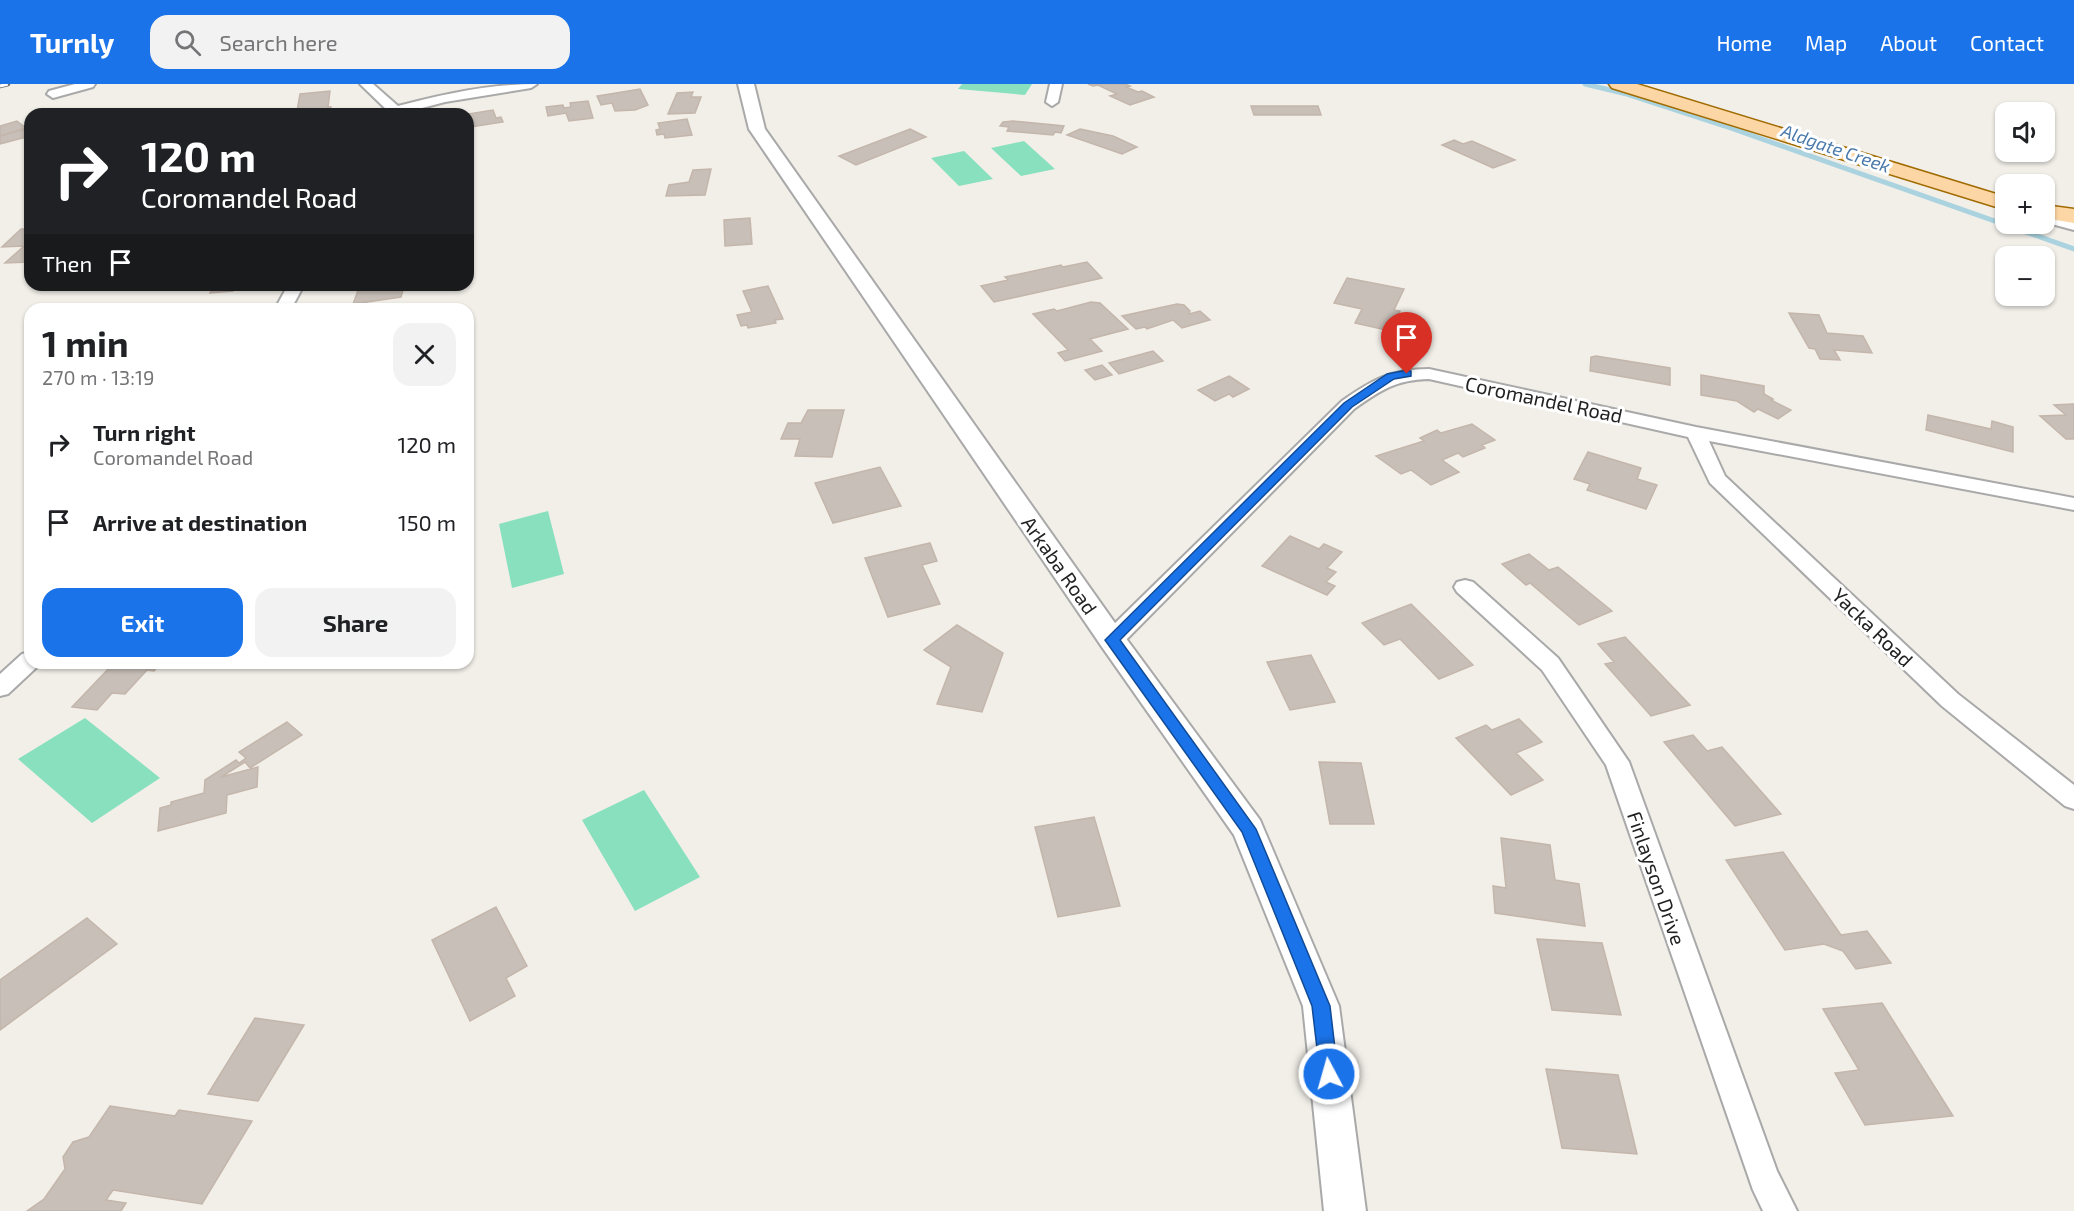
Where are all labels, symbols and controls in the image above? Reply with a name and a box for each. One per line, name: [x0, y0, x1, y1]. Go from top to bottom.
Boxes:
search box: [150, 15, 570, 69]
text: Turnly: [30, 25, 114, 59]
icon: search: [171, 26, 204, 59]
text: Search here: [219, 29, 338, 55]
text: Home: [1716, 30, 1772, 55]
text: Map: [1805, 30, 1847, 55]
text: About: [1880, 30, 1937, 55]
text: Contact: [1970, 30, 2044, 55]
map controls: [1995, 102, 2055, 306]
button: sound: [1995, 102, 2055, 162]
water label: Aldgate Creek: [1778, 119, 1893, 177]
text: 120 m: [141, 130, 256, 180]
icon: right: [42, 132, 120, 210]
button: +: [1995, 174, 2055, 234]
text: Coromandel Road: [141, 181, 357, 213]
icon: arrive: [104, 246, 137, 279]
button: −: [1995, 246, 2055, 306]
text: Then: [42, 250, 92, 276]
pin: [1381, 312, 1432, 374]
text: 1 min: [42, 321, 129, 364]
icon: arrive: [1390, 321, 1423, 354]
button: close: [393, 323, 456, 386]
text: 270 m · 13:19: [42, 365, 154, 389]
street label: Coromandel Road: [1463, 371, 1625, 427]
text: Turn right: [93, 419, 195, 445]
icon: right: [42, 428, 75, 461]
text: 120 m: [397, 431, 456, 457]
text: Coromandel Road: [93, 445, 253, 469]
icon: arrive: [42, 506, 75, 539]
text: Arrive at destination: [93, 509, 307, 535]
text: 150 m: [398, 509, 456, 535]
street label: Arkaba Road: [1017, 511, 1103, 619]
street label: Yacka Road: [1828, 583, 1918, 671]
button: Exit: [42, 588, 243, 657]
button: Share: [255, 588, 456, 657]
street label: Finlayson Drive: [1623, 808, 1691, 948]
position arrow: [1297, 1042, 1361, 1106]

